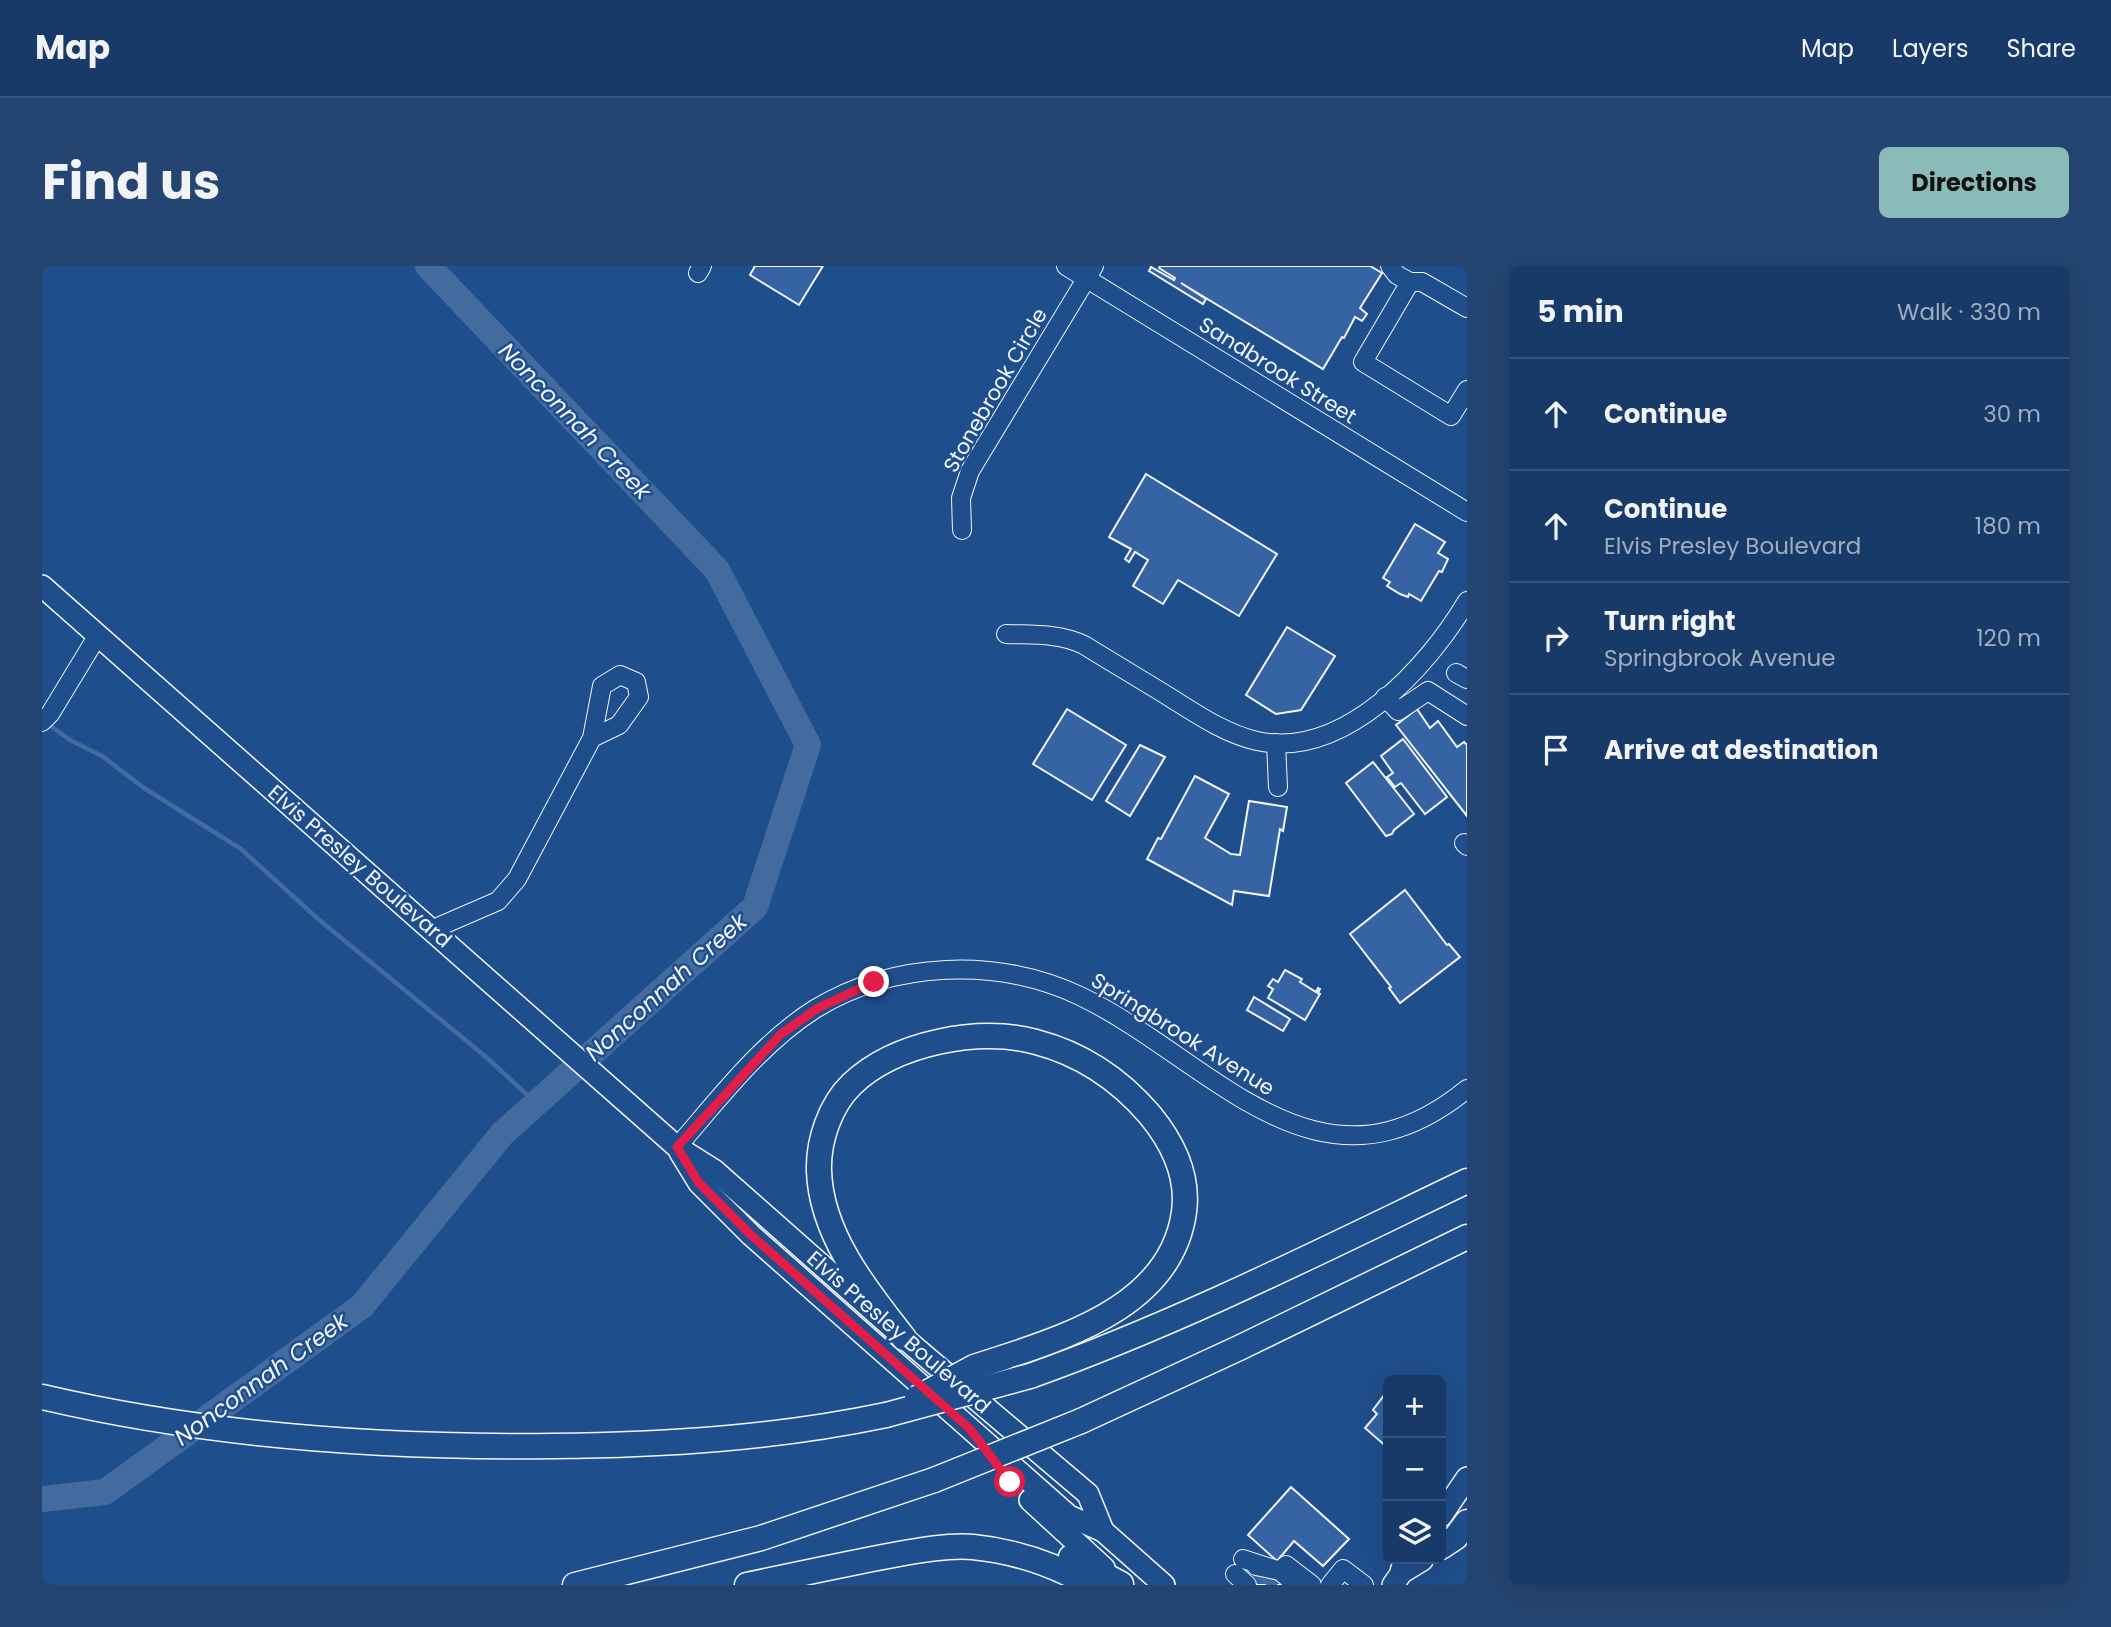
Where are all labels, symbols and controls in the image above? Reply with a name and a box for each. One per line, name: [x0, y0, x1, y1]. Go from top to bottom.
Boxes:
text: Map: [35, 24, 110, 71]
text: Map: [1801, 32, 1854, 65]
text: Layers: [1892, 32, 1968, 65]
text: Share: [2006, 32, 2076, 65]
button: Directions: [1879, 147, 2069, 218]
text: Find us: [42, 148, 220, 216]
text: 5 min: [1537, 290, 1624, 333]
text: Walk · 330 m: [1897, 296, 2041, 328]
street label: Stonebrook Circle: [936, 302, 1054, 478]
street label: Sandbrook Street: [1194, 310, 1362, 430]
water label: Nonconnah Creek: [491, 335, 659, 508]
icon: ahead: [1537, 395, 1575, 433]
text: Continue: [1604, 396, 1727, 432]
text: 30 m: [1983, 398, 2041, 430]
text: Continue: [1604, 491, 1727, 527]
icon: ahead: [1537, 507, 1575, 545]
text: 180 m: [1975, 510, 2041, 542]
text: Elvis Presley Boulevard: [1604, 530, 1861, 562]
text: Turn right: [1604, 603, 1736, 639]
icon: right: [1537, 619, 1575, 657]
text: 120 m: [1976, 622, 2041, 654]
text: Springbrook Avenue: [1604, 642, 1835, 674]
icon: arrive: [1537, 731, 1575, 769]
text: Arrive at destination: [1604, 732, 1879, 768]
street label: Elvis Presley Boulevard: [262, 778, 458, 954]
water label: Nonconnah Creek: [578, 905, 755, 1068]
route end: [858, 966, 889, 997]
street label: Springbrook Avenue: [1086, 966, 1280, 1102]
street label: Elvis Presley Boulevard: [801, 1244, 997, 1420]
water label: Nonconnah Creek: [168, 1304, 355, 1453]
map controls: [1383, 1375, 1446, 1564]
button: +: [1383, 1375, 1446, 1438]
button: −: [1383, 1438, 1446, 1501]
route start: [994, 1466, 1025, 1497]
button: layers: [1383, 1501, 1446, 1564]

